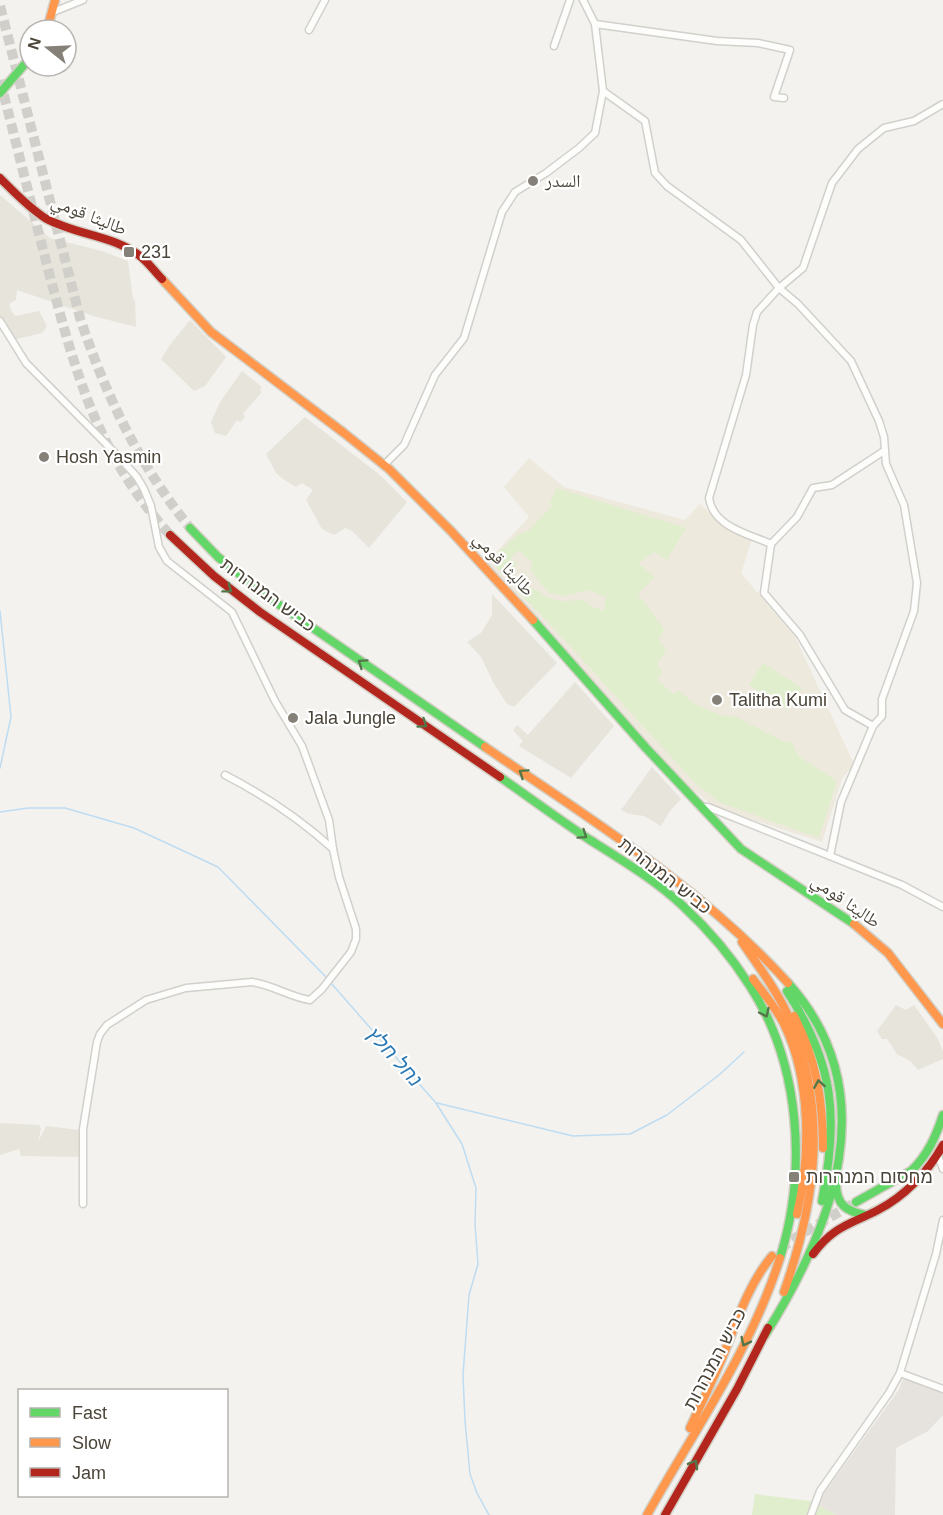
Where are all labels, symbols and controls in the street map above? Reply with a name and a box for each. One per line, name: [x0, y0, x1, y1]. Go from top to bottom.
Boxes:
north arrow: [18, 18, 78, 78]
text: N: [24, 35, 44, 52]
place label: السدر: [544, 171, 581, 191]
marker: السدر: [526, 174, 540, 188]
street label: طاليثا قومي: [47, 191, 130, 243]
place label: 231: [141, 242, 171, 262]
marker: 231: [122, 245, 136, 259]
place label: Hosh Yasmin: [56, 447, 161, 467]
marker: Hosh Yasmin: [37, 450, 51, 464]
street label: طاليثا قومي: [466, 528, 538, 603]
street label: כביש המנהרות: [217, 554, 319, 636]
one-way arrow: [222, 581, 233, 592]
one-way arrow: [358, 659, 369, 670]
place label: Talitha Kumi: [729, 690, 827, 710]
marker: Talitha Kumi: [710, 693, 724, 707]
place label: Jala Jungle: [305, 708, 396, 728]
marker: Jala Jungle: [286, 711, 300, 725]
one-way arrow: [416, 717, 427, 728]
one-way arrow: [519, 769, 530, 780]
one-way arrow: [576, 828, 587, 839]
street label: כביש המנהרות: [615, 834, 715, 918]
street label: طاليثا قومي: [805, 870, 884, 936]
one-way arrow: [758, 1006, 770, 1017]
water label: נחל חלץ: [363, 1023, 427, 1091]
one-way arrow: [813, 1079, 826, 1089]
place label: מחסום המנהרות: [806, 1167, 933, 1187]
marker: מחסום המנהרות: [787, 1170, 801, 1184]
street label: כביש המנהרות: [680, 1305, 750, 1413]
one-way arrow: [740, 1336, 752, 1347]
legend: [18, 1389, 228, 1497]
text: Fast: [72, 1403, 107, 1423]
text: Slow: [72, 1433, 112, 1453]
one-way arrow: [687, 1460, 698, 1470]
text: Jam: [72, 1463, 106, 1483]

